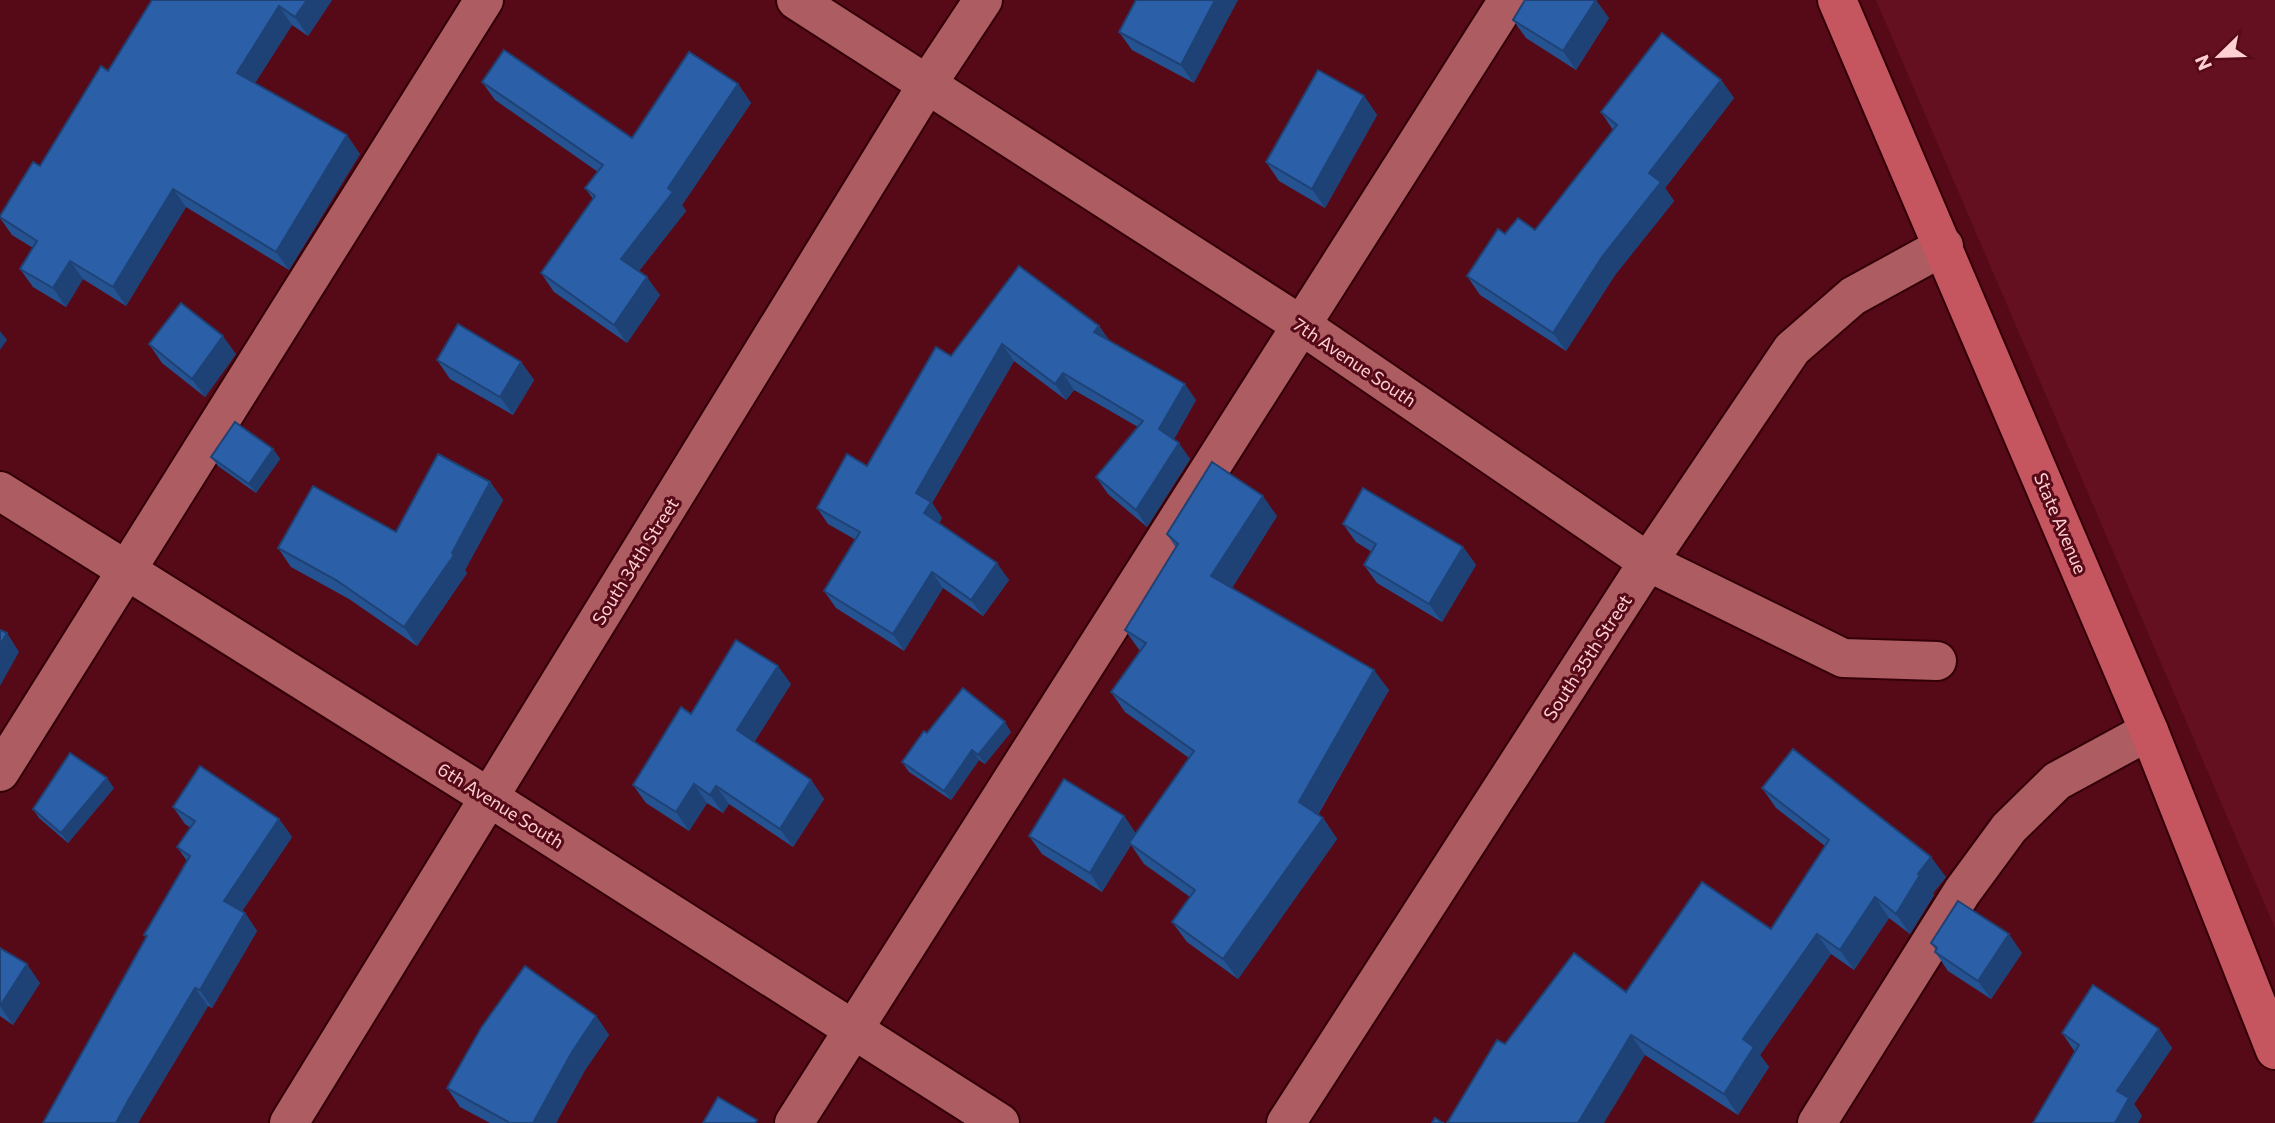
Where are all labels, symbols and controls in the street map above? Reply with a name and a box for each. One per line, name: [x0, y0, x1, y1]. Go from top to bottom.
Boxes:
north arrow: [2184, 21, 2254, 91]
text: N: [2190, 52, 2216, 74]
street label: 7th Avenue South: [1290, 313, 1420, 411]
street label: State Avenue: [2030, 469, 2092, 577]
street label: South 34th Street: [587, 493, 683, 629]
street label: South 35th Street: [1538, 590, 1636, 724]
street label: 6th Avenue South: [434, 757, 568, 853]

